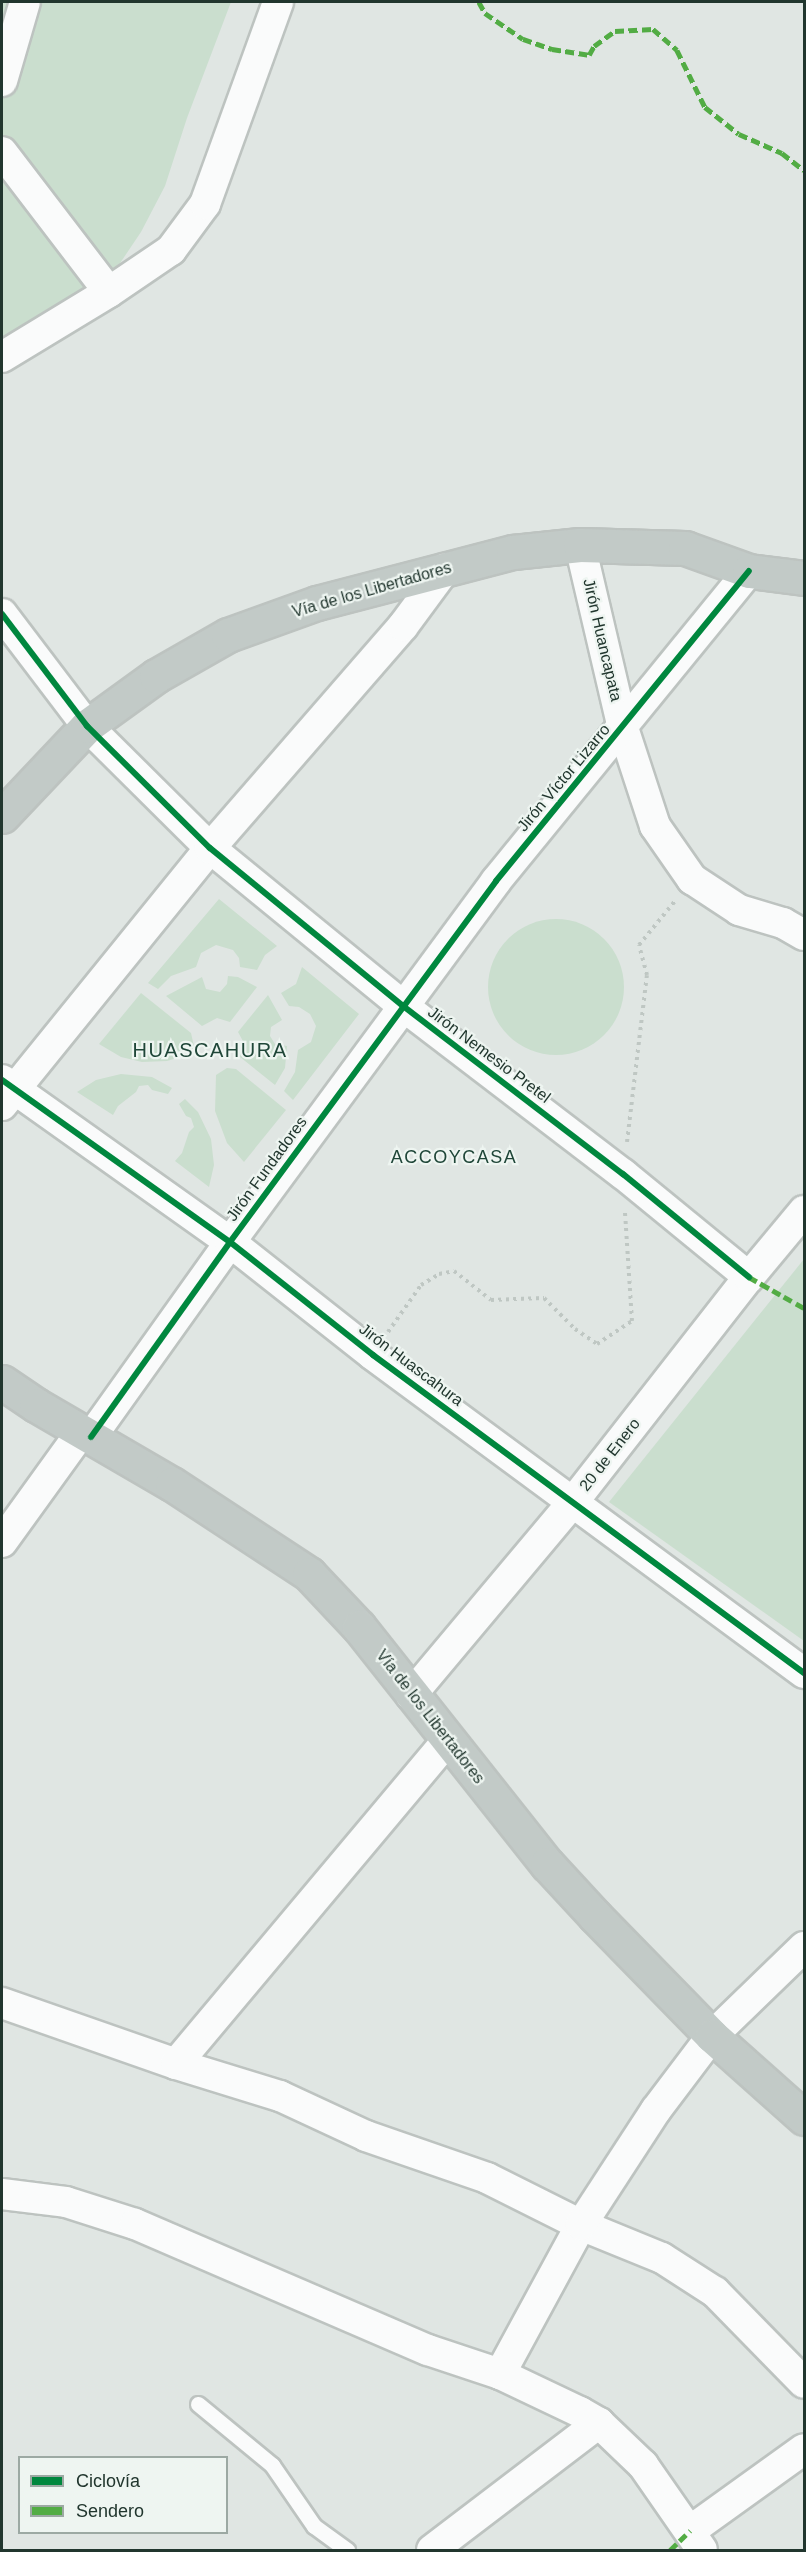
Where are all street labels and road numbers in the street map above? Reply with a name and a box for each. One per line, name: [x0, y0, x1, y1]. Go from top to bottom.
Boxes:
street label: Vía de los Libertadores: [290, 558, 454, 622]
street label: Jirón Huancapata: [579, 577, 625, 703]
street label: Jirón Víctor Lizarro: [513, 720, 615, 836]
street label: Jirón Nemesio Pretel: [424, 1003, 554, 1107]
street label: Jirón Fundadores: [223, 1113, 311, 1225]
street label: Jirón Huascahura: [355, 1320, 467, 1410]
street label: 20 de Enero: [576, 1415, 644, 1495]
street label: Vía de los Libertadores: [372, 1646, 488, 1788]

